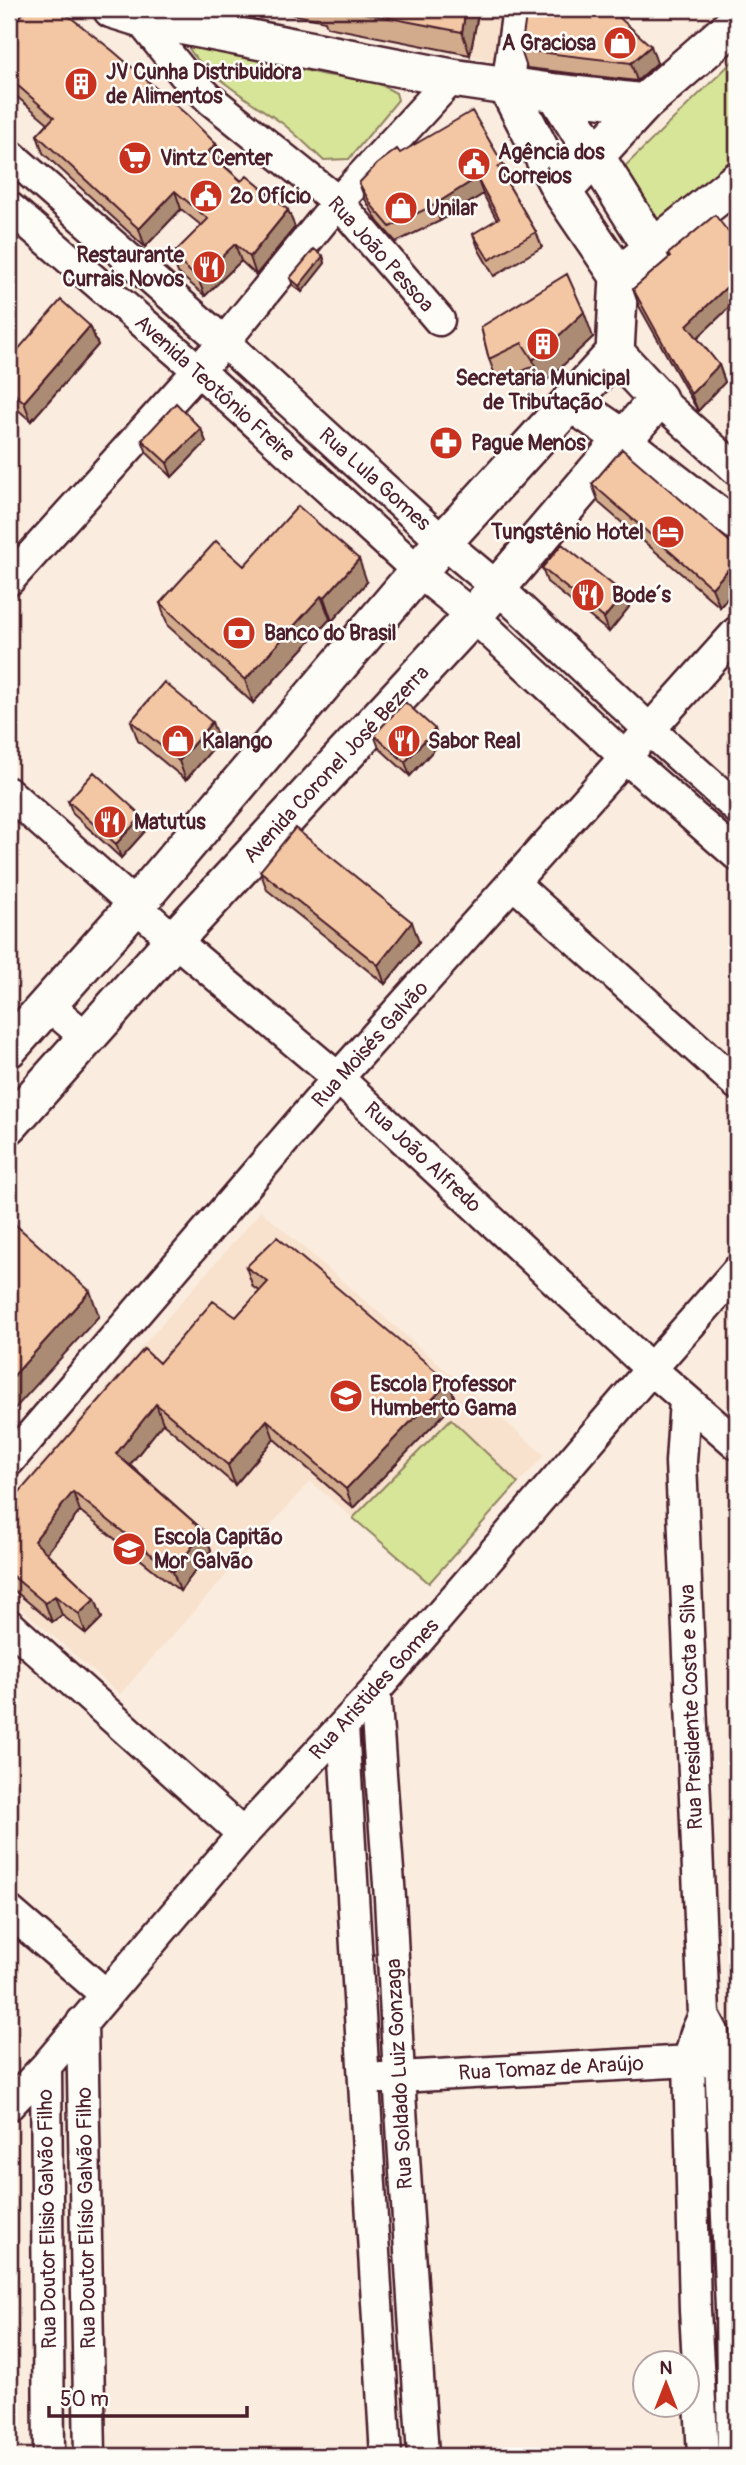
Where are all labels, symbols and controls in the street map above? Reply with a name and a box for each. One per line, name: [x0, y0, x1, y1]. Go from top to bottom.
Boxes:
shop icon: A Graciosa: [601, 24, 639, 62]
place label: A Graciosa: [502, 30, 596, 57]
place label: JV Cunha Distribuidora de Alimentos: [106, 59, 302, 110]
building icon: JV Cunha Distribuidora de Alimentos: [62, 65, 100, 103]
supermarket icon: Vintz Center: [116, 139, 154, 177]
place label: Agência dos Correios: [498, 139, 605, 190]
place label: Vintz Center: [160, 145, 273, 172]
public building icon: Agência dos Correios: [455, 145, 493, 183]
public building icon: 2º Ofício: [187, 177, 225, 215]
place label: 2º Ofício: [230, 183, 312, 210]
shop icon: Unilar: [382, 189, 420, 227]
street label: Rua João Pessoa: [321, 191, 440, 318]
place label: Unilar: [426, 195, 478, 222]
place label: Restaurante Currais Novos: [62, 242, 185, 293]
restaurant icon: Restaurante Currais Novos: [190, 248, 228, 286]
street label: Avenida Teotônio Freire: [129, 309, 301, 468]
building icon: Secretaria Municipal de Tributação: [524, 325, 562, 363]
place label: Secretaria Municipal de Tributação: [456, 365, 630, 416]
street label: Rua Lula Gomes: [313, 422, 437, 537]
pharmacy icon: Pague Menos: [427, 424, 465, 462]
place label: Pague Menos: [471, 430, 586, 457]
hotel icon: Tungstênio Hotel: [649, 513, 687, 551]
place label: Tungstênio Hotel: [490, 519, 644, 546]
restaurant icon: Bode´s: [569, 576, 607, 614]
place label: Bode´s: [612, 582, 671, 609]
bank icon: Banco do Brasil: [220, 614, 258, 652]
place label: Banco do Brasil: [264, 620, 396, 647]
street label: Avenida Coronel José Bezerra: [238, 660, 435, 869]
shop icon: Kalango: [159, 722, 197, 760]
restaurant icon: Sabor Real: [385, 722, 423, 760]
place label: Kalango: [202, 728, 273, 755]
place label: Sabor Real: [428, 728, 521, 755]
restaurant icon: Matutus: [91, 803, 129, 841]
place label: Matutus: [134, 809, 206, 836]
street label: Rua Moisés Galvão: [306, 975, 435, 1114]
street label: Rua João Alfredo: [358, 1096, 487, 1219]
place label: Escola Professor Humberto Gama: [370, 1371, 517, 1422]
school or university icon: Escola Professor Humberto Gama: [327, 1377, 365, 1415]
place label: Escola Capitão Mor Galvão: [154, 1524, 283, 1575]
school or university icon: Escola Capitão Mor Galvão: [110, 1530, 148, 1568]
street label: Rua Presidente Costa e Silva: [674, 1584, 709, 1830]
street label: Rua Aristides Gomes: [304, 1613, 445, 1766]
street label: Rua Soldado Luiz Gonzaga: [380, 1958, 419, 2190]
street label: Rua Tomaz de Araújo: [458, 2050, 644, 2087]
street label: Rua Doutor Elísio Galvão Filho: [71, 2087, 102, 2349]
street label: Rua Doutor Elisio Galvão Filho: [32, 2089, 63, 2349]
north arrow: [630, 2350, 700, 2420]
text: N: [660, 2356, 673, 2380]
scale bar: [49, 2374, 247, 2418]
text: 50 m: [60, 2386, 109, 2413]

